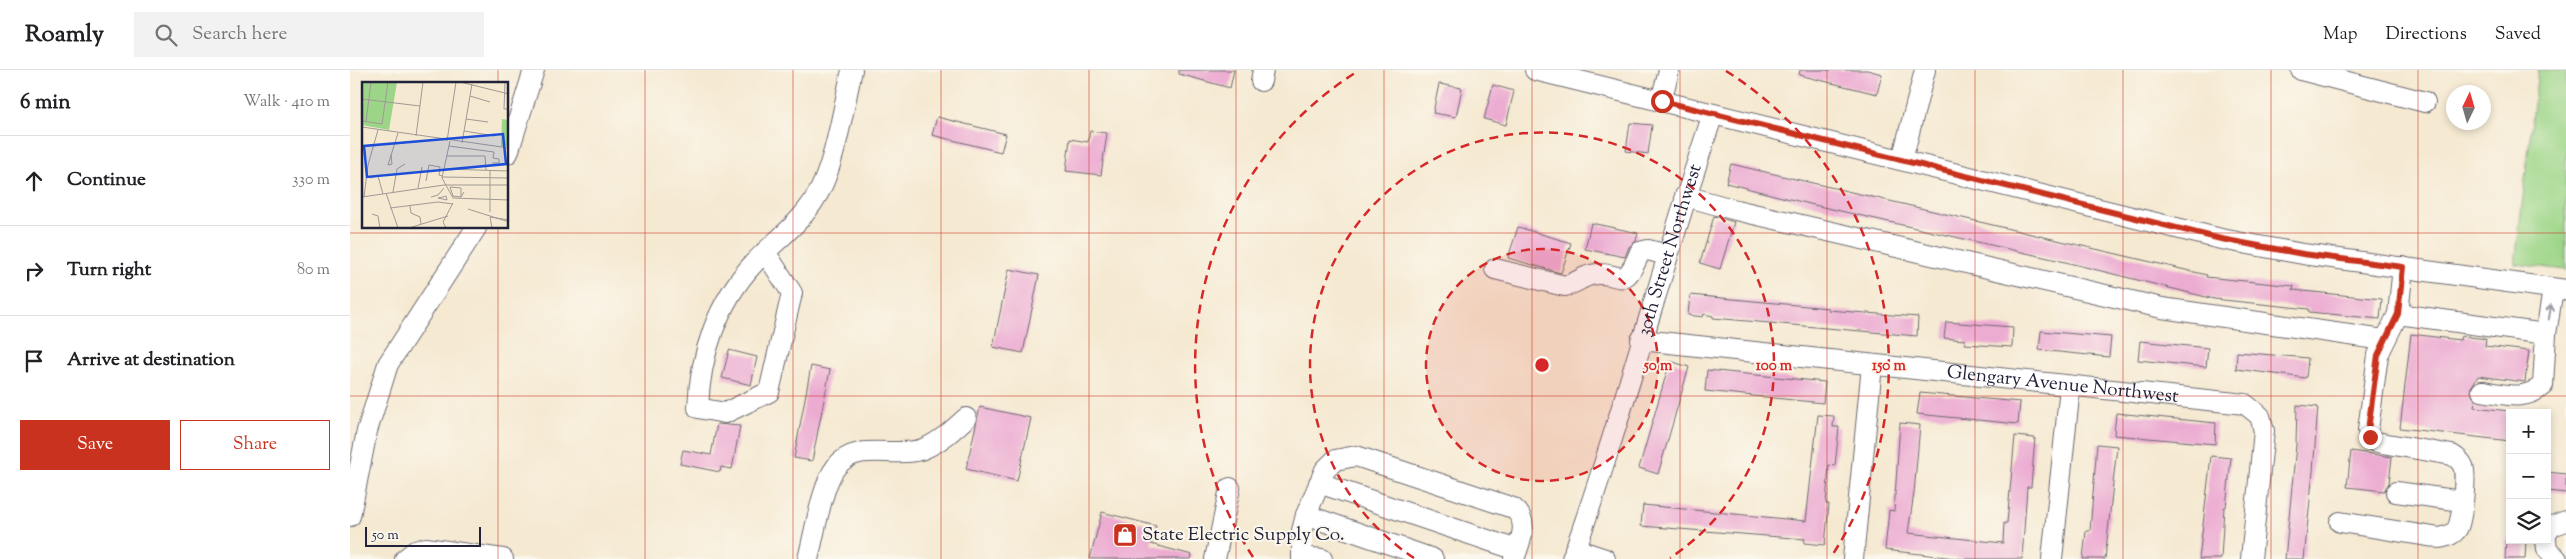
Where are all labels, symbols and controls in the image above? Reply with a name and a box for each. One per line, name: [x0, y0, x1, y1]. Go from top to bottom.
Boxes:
search box: [134, 12, 484, 57]
text: Roamly: [25, 18, 104, 52]
icon: search: [152, 21, 180, 49]
text: Search here: [192, 21, 287, 48]
text: Map: [2323, 22, 2358, 48]
text: Directions: [2386, 22, 2467, 48]
text: Saved: [2495, 22, 2541, 48]
inset map: [362, 82, 509, 229]
north arrow: [2446, 85, 2491, 130]
text: 6 min: [20, 88, 71, 118]
route start: [1651, 90, 1674, 113]
text: Walk · 410 m: [243, 91, 330, 114]
street label: 30th Street Northwest: [1631, 160, 1709, 340]
icon: ahead: [20, 167, 48, 195]
text: Continue: [67, 167, 146, 194]
text: 330 m: [292, 169, 330, 192]
icon: right: [20, 257, 48, 285]
text: Turn right: [67, 257, 151, 284]
text: 80 m: [297, 259, 330, 282]
one-way arrow: [2545, 304, 2555, 320]
icon: arrive: [20, 347, 48, 375]
text: Arrive at destination: [67, 347, 235, 374]
centre of rings: [1533, 356, 1551, 374]
text: 50 m: [1643, 356, 1673, 377]
text: 100 m: [1756, 356, 1793, 377]
text: 150 m: [1872, 356, 1906, 377]
street label: Glengary Avenue Northwest: [1945, 359, 2180, 410]
map controls: [2506, 409, 2551, 544]
button: +: [2506, 409, 2551, 454]
button: Save: [20, 420, 170, 470]
button: Share: [180, 420, 330, 470]
route end: [2359, 426, 2382, 449]
button: −: [2506, 454, 2551, 499]
button: layers: [2506, 499, 2551, 544]
shop icon: State Electric Supply Co.: [1112, 522, 1138, 548]
place label: State Electric Supply Co.: [1142, 522, 1344, 549]
scale bar: [365, 524, 481, 547]
text: 50 m: [372, 526, 399, 546]

